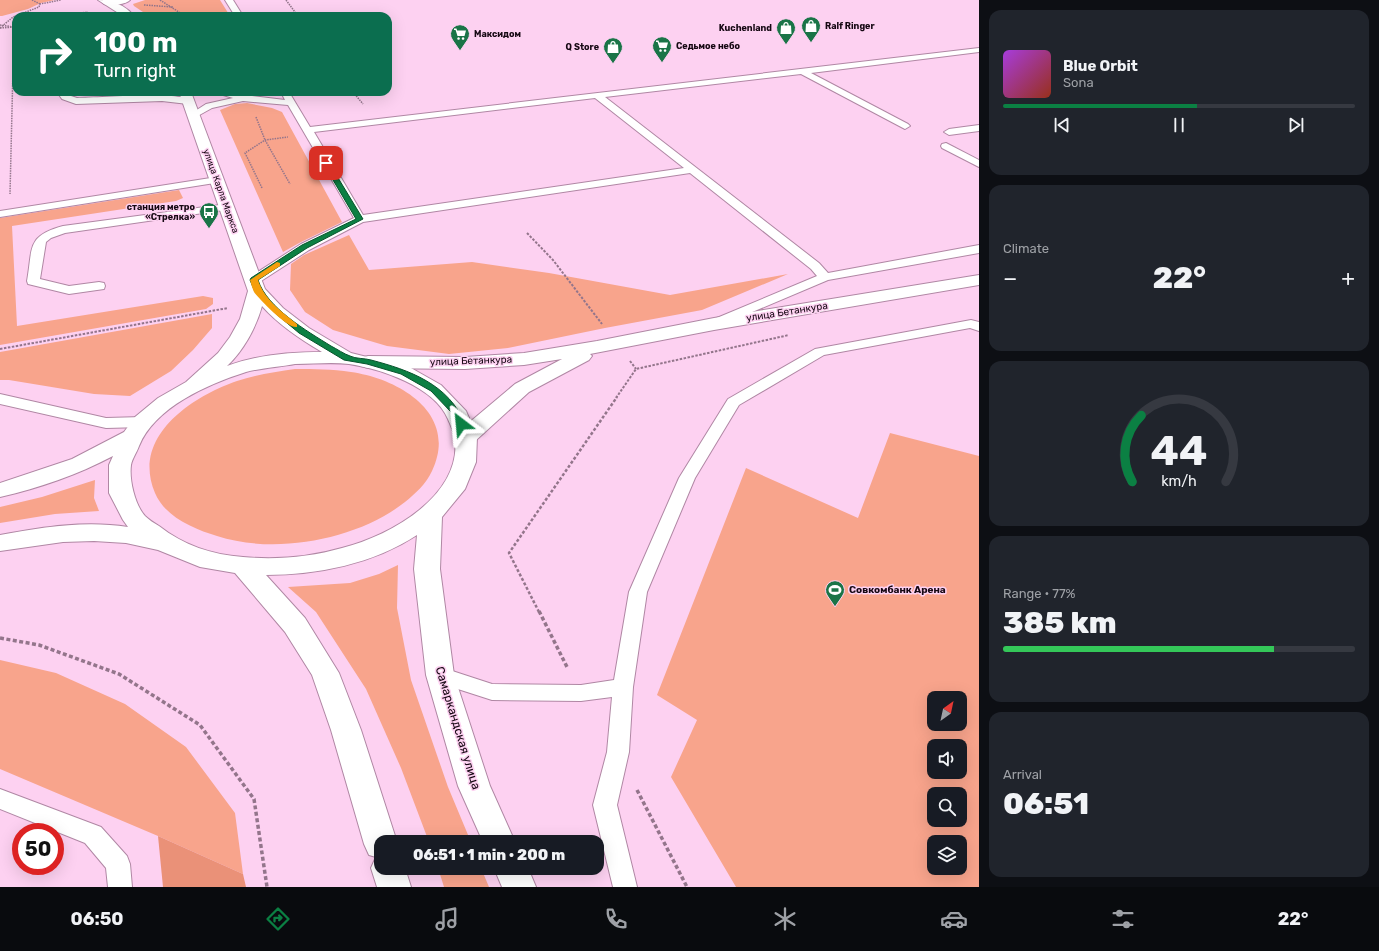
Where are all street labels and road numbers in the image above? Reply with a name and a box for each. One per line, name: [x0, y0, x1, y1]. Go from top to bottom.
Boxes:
street label: улица Карла Маркса: [201, 148, 241, 234]
street label: улица Бетанкура: [745, 300, 829, 324]
street label: улица Бетанкура: [430, 354, 512, 368]
street label: Самаркандская улица: [433, 665, 483, 791]

